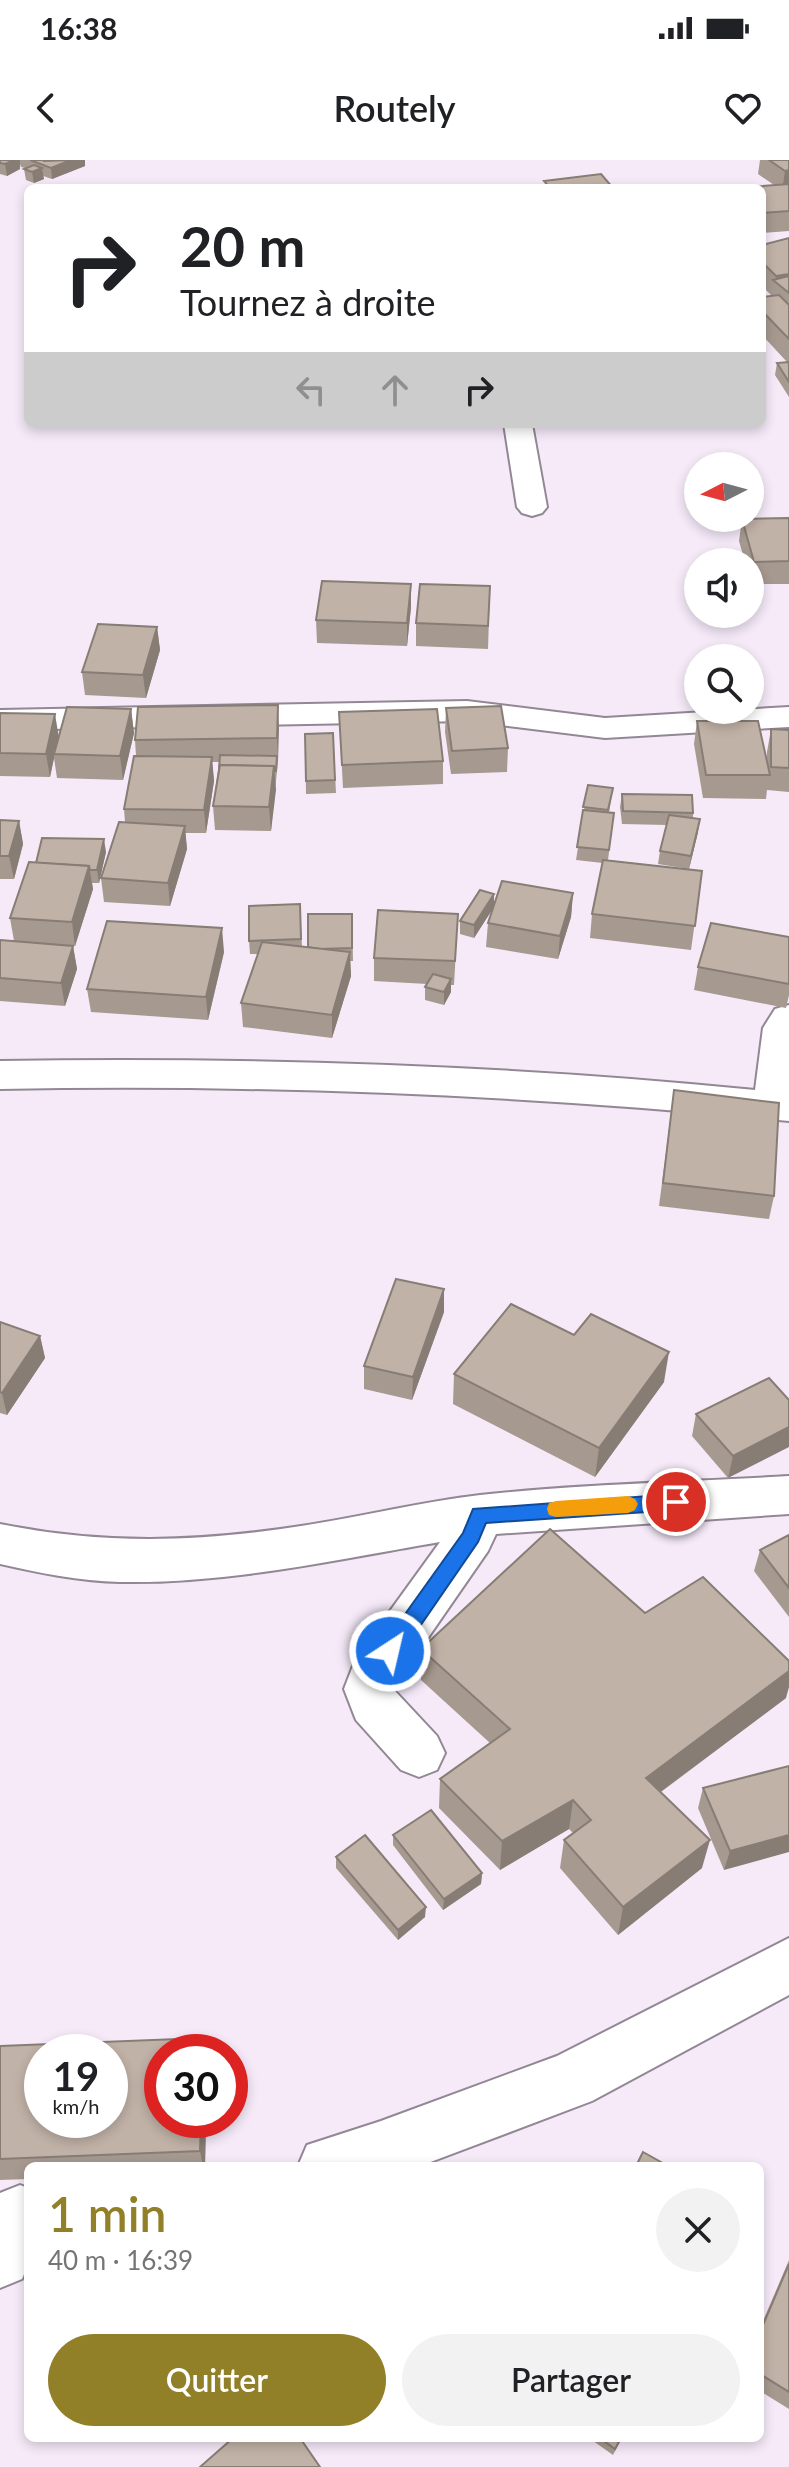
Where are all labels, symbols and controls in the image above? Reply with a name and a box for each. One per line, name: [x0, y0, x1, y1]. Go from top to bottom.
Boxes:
text: 16:38: [40, 10, 117, 46]
icon: back: [24, 86, 68, 130]
text: Routely: [333, 86, 456, 130]
icon: heart: [721, 86, 765, 130]
text: 20 m: [180, 212, 305, 279]
icon: right: [48, 216, 152, 320]
text: Tournez à droite: [180, 280, 436, 324]
icon: left: [289, 368, 333, 412]
icon: ahead: [373, 368, 417, 412]
icon: right: [457, 368, 501, 412]
north arrow: [684, 452, 764, 532]
map controls: [684, 452, 764, 724]
button: sound: [684, 548, 764, 628]
button: search: [684, 644, 764, 724]
pin: [642, 1468, 710, 1536]
icon: arrive: [654, 1480, 698, 1524]
position arrow: [348, 1609, 432, 1693]
speed limit sign: 30: [144, 2034, 248, 2138]
text: 19: [53, 2052, 99, 2100]
text: km/h: [53, 2094, 99, 2118]
text: 1 min: [48, 2185, 166, 2242]
button: close: [656, 2188, 740, 2272]
text: 40 m · 16:39: [48, 2244, 193, 2276]
button: Quitter: [48, 2334, 386, 2426]
button: Partager: [402, 2334, 740, 2426]

